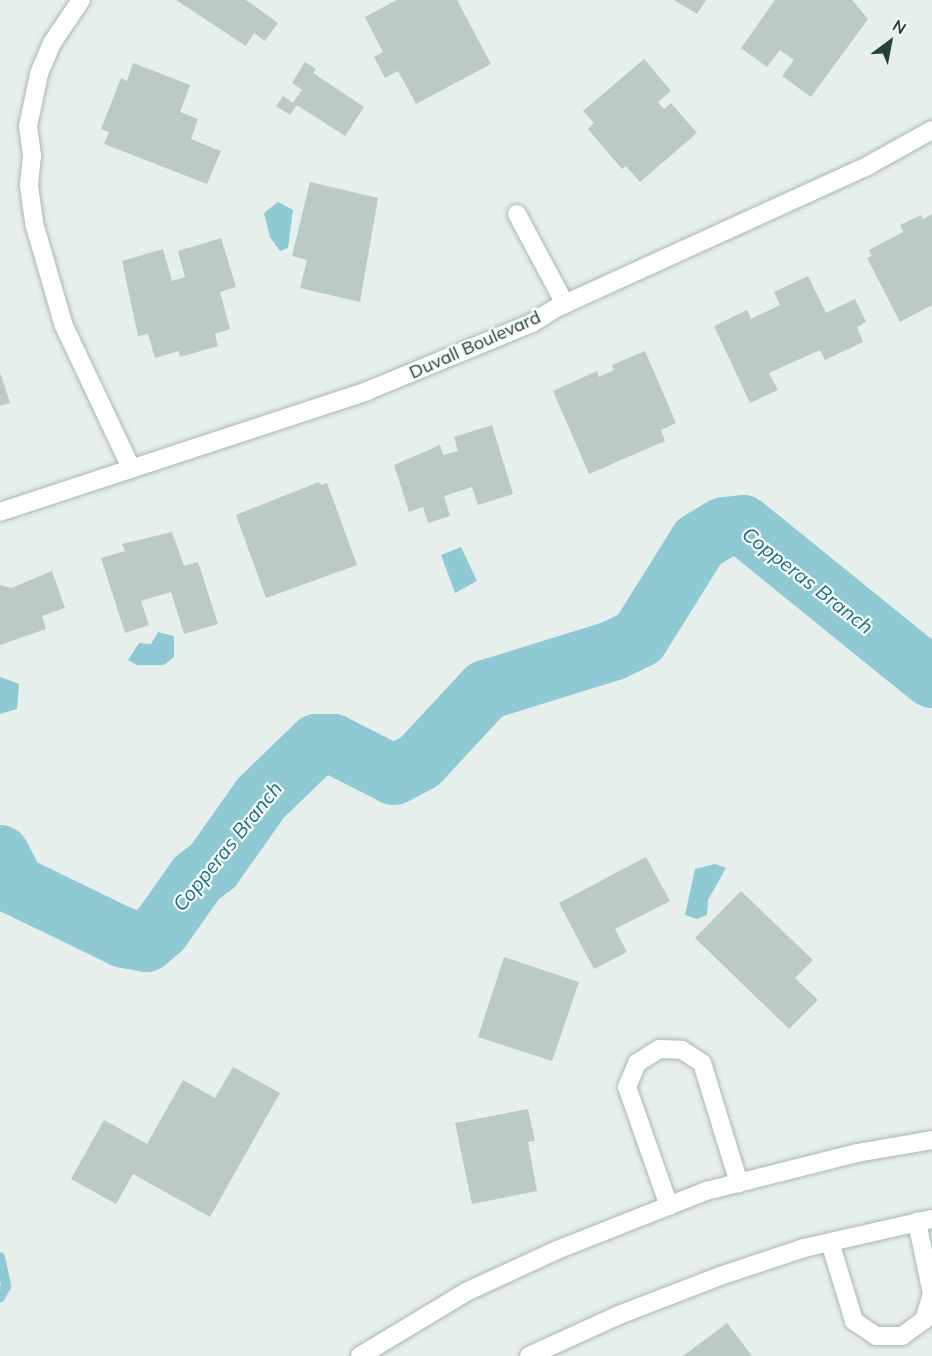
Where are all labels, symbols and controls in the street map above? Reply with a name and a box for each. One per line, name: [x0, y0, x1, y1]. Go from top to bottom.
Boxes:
north arrow: [860, 12, 920, 72]
text: N: [889, 15, 910, 38]
street label: Duvall Boulevard: [406, 306, 544, 384]
water label: Copperas Branch: [738, 521, 878, 639]
water label: Copperas Branch: [167, 776, 287, 916]

